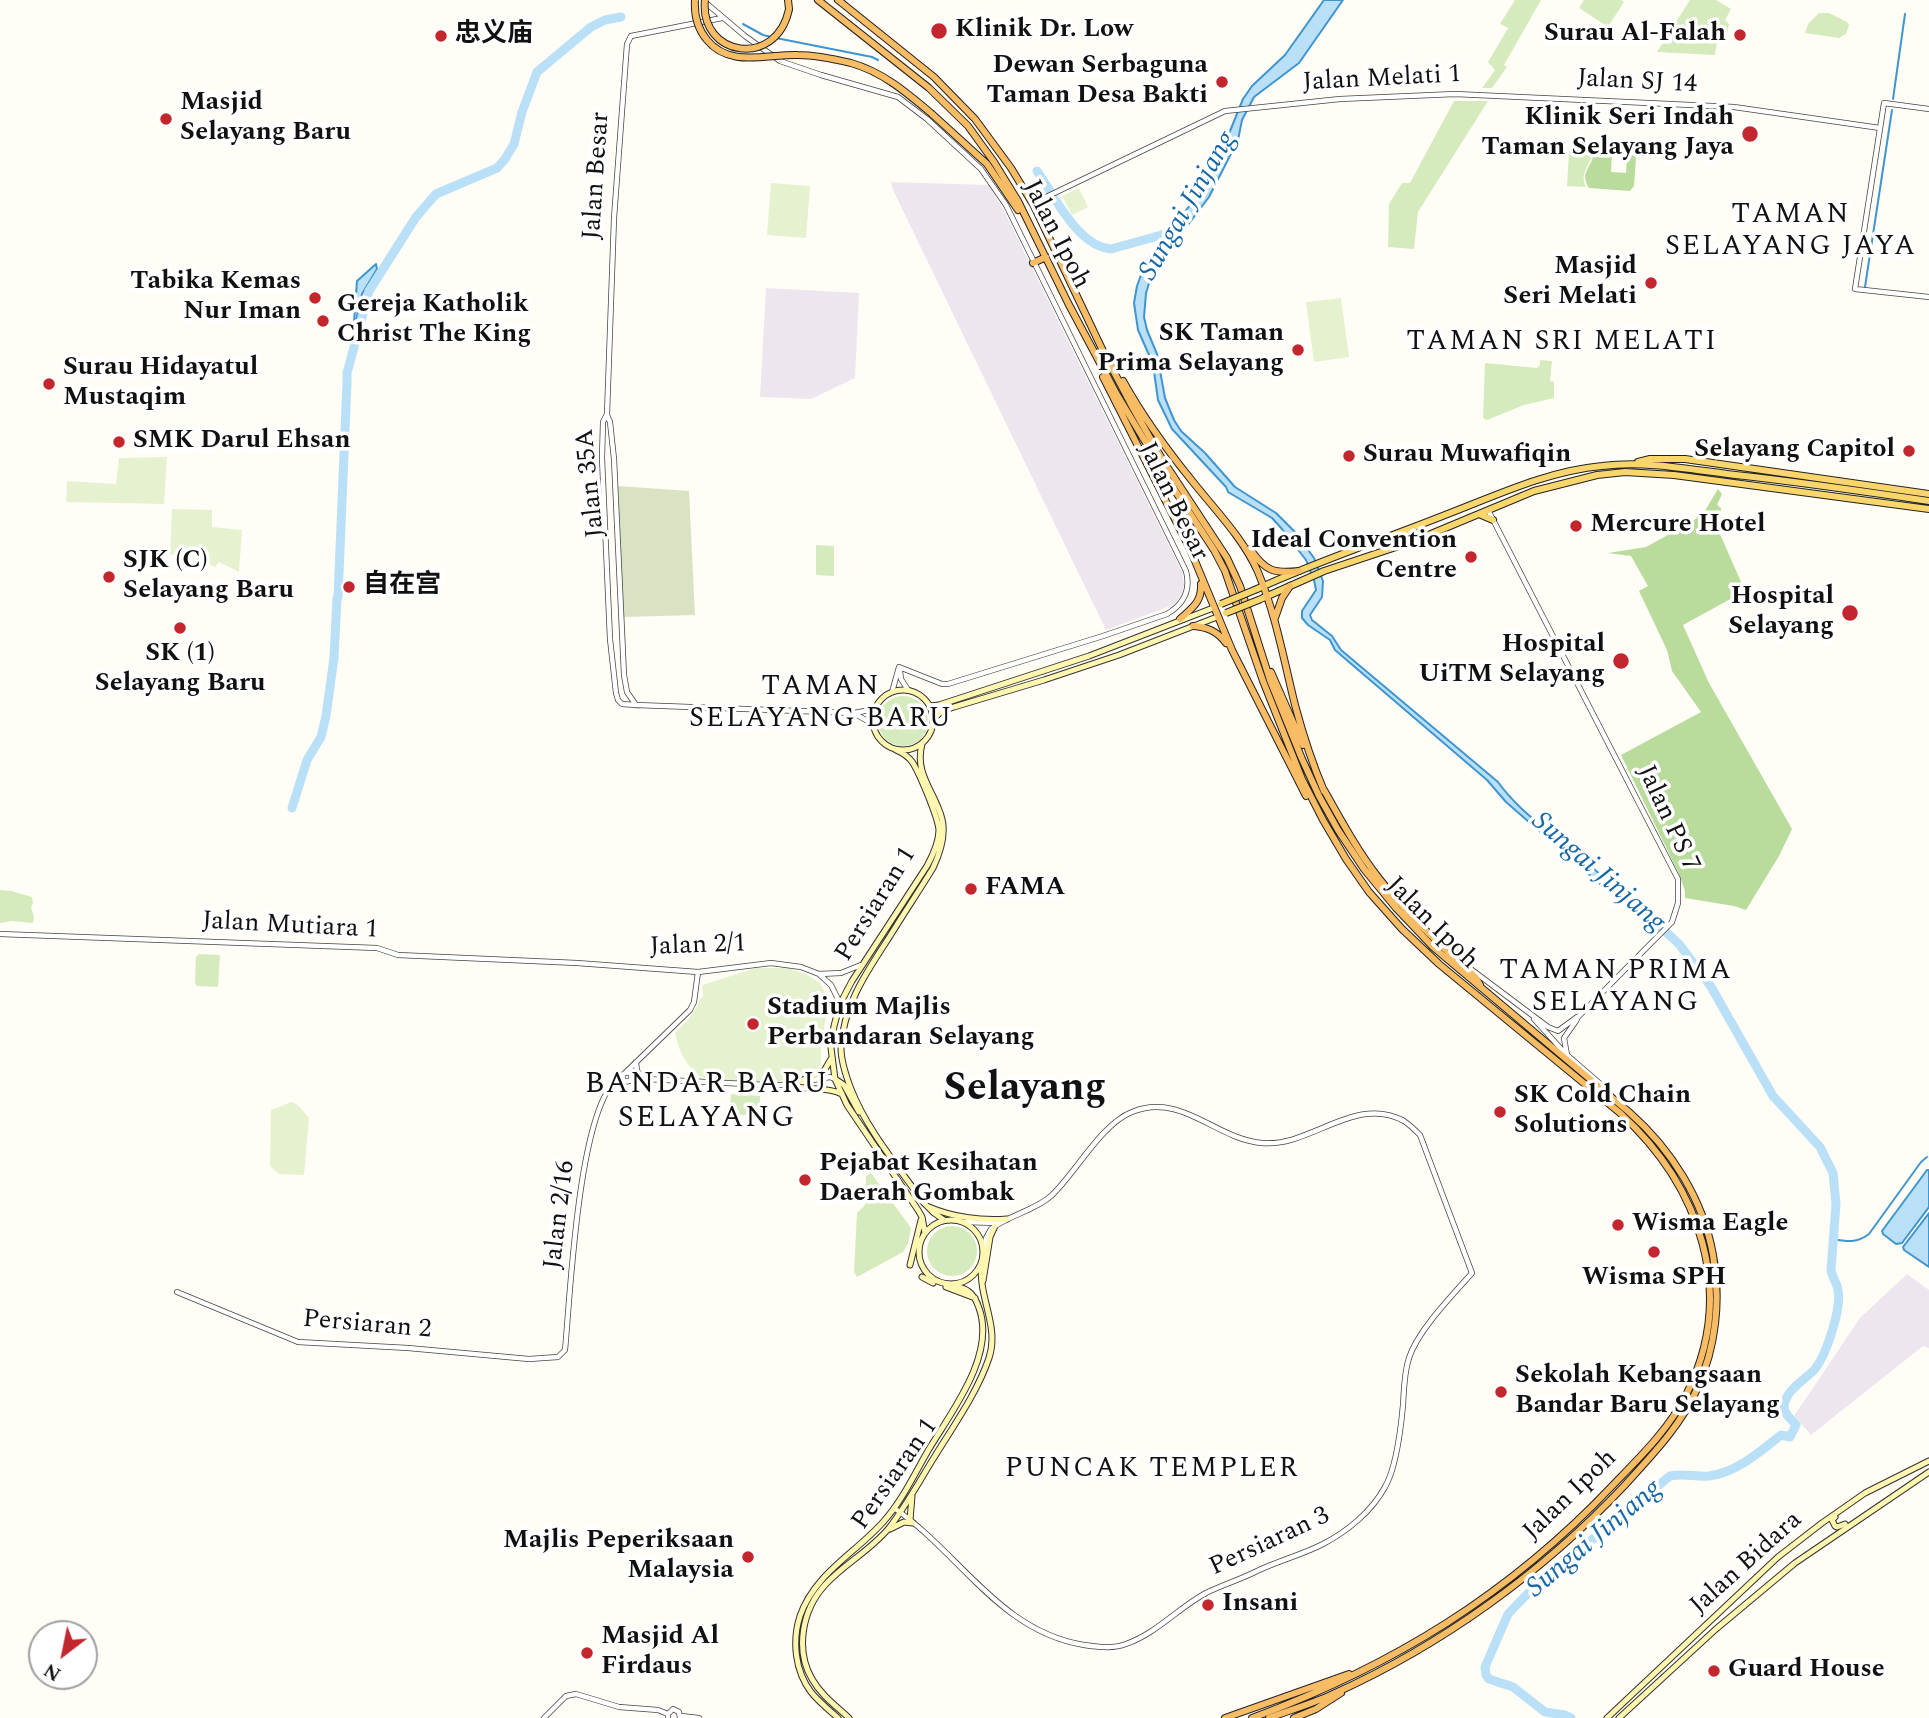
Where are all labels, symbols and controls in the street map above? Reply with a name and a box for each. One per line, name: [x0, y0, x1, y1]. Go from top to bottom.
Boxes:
place label: Klinik Dr. Low: [955, 15, 1133, 47]
place label: Surau Al-Falah: [1544, 19, 1726, 51]
place label: 忠义庙: [455, 20, 533, 52]
marker: Klinik Dr. Low: [929, 21, 949, 41]
marker: Surau Al-Falah: [1732, 27, 1748, 43]
marker: 忠义庙: [433, 28, 449, 44]
place label: Dewan Serbaguna Taman Desa Bakti: [987, 51, 1208, 112]
street label: Jalan Melati 1: [1302, 60, 1462, 100]
street label: Jalan SJ 14: [1576, 64, 1698, 102]
marker: Dewan Serbaguna Taman Desa Bakti: [1214, 74, 1230, 90]
place label: Masjid Selayang Baru: [180, 88, 351, 150]
place label: Klinik Seri Indah Taman Selayang Jaya: [1482, 103, 1734, 164]
marker: Masjid Selayang Baru: [158, 111, 174, 127]
street label: Jalan Besar: [578, 111, 618, 241]
marker: Klinik Seri Indah Taman Selayang Jaya: [1740, 124, 1760, 144]
water label: Sungai Jinjang: [1133, 127, 1245, 287]
street label: Jalan Ipoh: [1014, 175, 1096, 295]
district label: TAMAN SELAYANG JAYA: [1667, 200, 1915, 266]
place label: Masjid Seri Melati: [1503, 252, 1637, 314]
place label: Tabika Kemas Nur Iman: [130, 267, 301, 328]
marker: Masjid Seri Melati: [1643, 275, 1659, 291]
marker: Tabika Kemas Nur Iman: [307, 290, 323, 306]
place label: Gereja Katholik Christ The King: [337, 290, 531, 352]
marker: Gereja Katholik Christ The King: [315, 313, 331, 329]
place label: SK Taman Prima Selayang: [1098, 319, 1284, 380]
district label: TAMAN SRI MELATI: [1408, 327, 1716, 361]
marker: SK Taman Prima Selayang: [1290, 342, 1306, 358]
place label: Surau Hidayatul Mustaqim: [63, 353, 258, 414]
marker: Surau Hidayatul Mustaqim: [41, 376, 57, 392]
place label: SMK Darul Ehsan: [133, 426, 351, 458]
street label: Jalan 35A: [571, 427, 613, 539]
marker: SMK Darul Ehsan: [111, 434, 127, 450]
place label: Selayang Capitol: [1694, 435, 1895, 467]
street label: Jalan Besar: [1130, 438, 1214, 566]
place label: Surau Muwafiqin: [1363, 440, 1571, 472]
marker: Selayang Capitol: [1901, 443, 1917, 459]
marker: Surau Muwafiqin: [1341, 448, 1357, 464]
place label: Mercure Hotel: [1590, 510, 1765, 542]
marker: Mercure Hotel: [1568, 518, 1584, 534]
place label: Ideal Convention Centre: [1251, 526, 1457, 588]
place label: SJK (C) Selayang Baru: [123, 546, 294, 608]
marker: Ideal Convention Centre: [1463, 549, 1479, 565]
marker: SJK (C) Selayang Baru: [101, 569, 117, 585]
place label: 自在宫: [363, 571, 441, 603]
marker: 自在宫: [341, 579, 357, 595]
place label: Hospital Selayang: [1728, 582, 1834, 644]
marker: Hospital Selayang: [1840, 603, 1860, 623]
marker: SK (1) Selayang Baru: [172, 620, 188, 636]
place label: Hospital UiTM Selayang: [1419, 630, 1605, 692]
place label: SK (1) Selayang Baru: [95, 639, 265, 700]
marker: Hospital UiTM Selayang: [1611, 651, 1631, 671]
district label: TAMAN SELAYANG BARU: [691, 672, 951, 738]
street label: Jalan PS 7: [1629, 761, 1705, 877]
water label: Sungai Jinjang: [1523, 806, 1671, 940]
street label: Persiaran 1: [830, 842, 924, 968]
street label: Jalan Ipoh: [1378, 871, 1484, 977]
place label: FAMA: [985, 873, 1065, 905]
marker: FAMA: [963, 881, 979, 897]
street label: Jalan Mutiara 1: [201, 907, 379, 947]
street label: Jalan 2/1: [649, 930, 747, 964]
district label: TAMAN PRIMA SELAYANG: [1501, 956, 1731, 1022]
place label: Stadium Majlis Perbandaran Selayang: [767, 993, 1034, 1054]
marker: Stadium Majlis Perbandaran Selayang: [745, 1016, 761, 1032]
district label: Selayang: [944, 1067, 1106, 1115]
district label: BANDAR BARU SELAYANG: [586, 1068, 828, 1138]
place label: SK Cold Chain Solutions: [1514, 1081, 1691, 1142]
marker: SK Cold Chain Solutions: [1492, 1104, 1508, 1120]
place label: Pejabat Kesihatan Daerah Gombak: [819, 1149, 1038, 1210]
street label: Jalan 2/16: [539, 1159, 583, 1271]
marker: Pejabat Kesihatan Daerah Gombak: [797, 1172, 813, 1188]
place label: Wisma Eagle: [1632, 1209, 1788, 1241]
marker: Wisma Eagle: [1610, 1217, 1626, 1233]
marker: Wisma SPH: [1646, 1244, 1662, 1260]
place label: Wisma SPH: [1582, 1263, 1726, 1295]
street label: Persiaran 2: [301, 1305, 433, 1347]
place label: Sekolah Kebangsaan Bandar Baru Selayang: [1515, 1361, 1780, 1422]
marker: Sekolah Kebangsaan Bandar Baru Selayang: [1493, 1384, 1509, 1400]
street label: Persiaran 1: [846, 1413, 946, 1537]
street label: Jalan Ipoh: [1518, 1444, 1624, 1548]
district label: PUNCAK TEMPLER: [1006, 1454, 1298, 1488]
water label: Sungai Jinjang: [1521, 1474, 1669, 1606]
street label: Persiaran 3: [1205, 1502, 1335, 1584]
street label: Jalan Bidara: [1685, 1506, 1809, 1622]
place label: Majlis Peperiksaan Malaysia: [503, 1526, 734, 1588]
marker: Majlis Peperiksaan Malaysia: [740, 1549, 756, 1565]
place label: Insani: [1222, 1589, 1298, 1621]
marker: Insani: [1200, 1597, 1216, 1613]
north arrow: [28, 1620, 98, 1690]
place label: Masjid Al Firdaus: [601, 1622, 719, 1684]
marker: Masjid Al Firdaus: [579, 1645, 595, 1661]
text: N: [38, 1655, 67, 1688]
place label: Guard House: [1728, 1655, 1885, 1687]
marker: Guard House: [1706, 1663, 1722, 1679]

